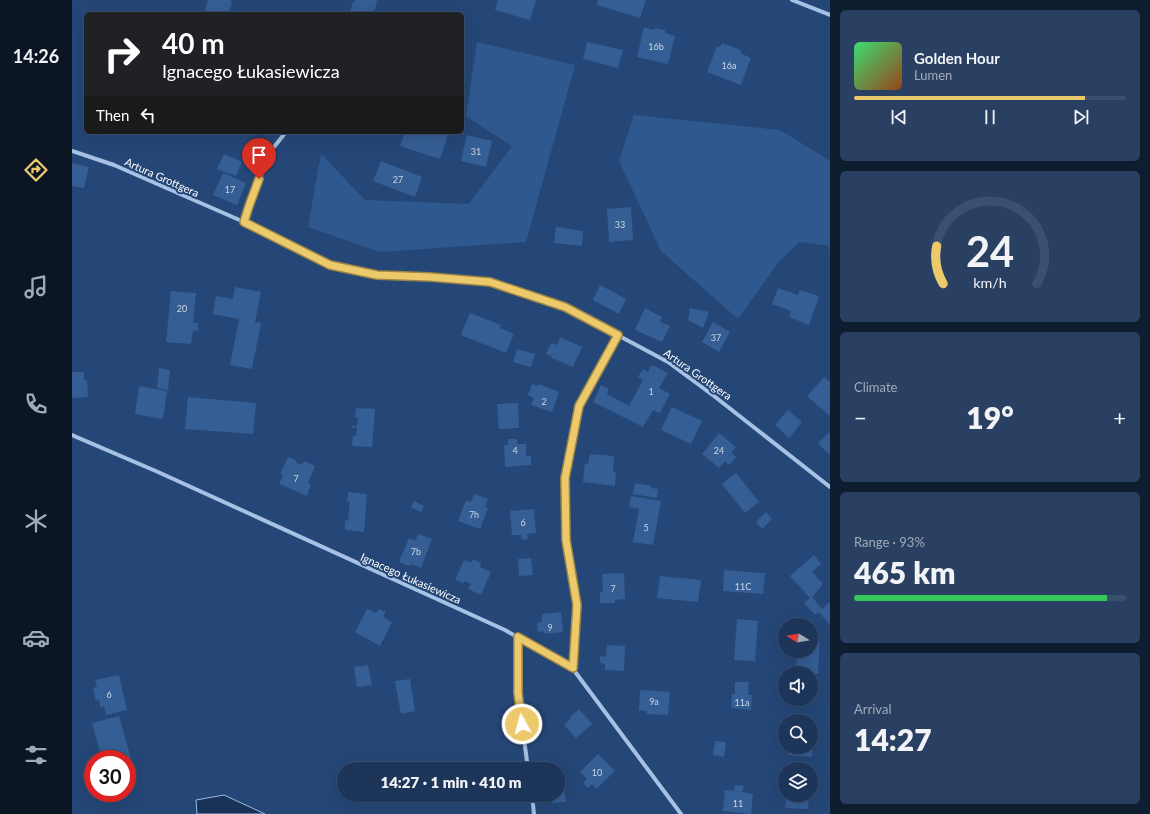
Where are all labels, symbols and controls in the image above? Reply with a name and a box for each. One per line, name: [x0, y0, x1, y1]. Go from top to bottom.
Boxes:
text: 40 m: [162, 26, 225, 60]
icon: right: [96, 28, 148, 80]
house number: 16b: [648, 41, 664, 52]
text: 14:26: [13, 45, 59, 67]
text: Golden Hour: [914, 49, 1000, 67]
text: Ignacego Łukasiewicza: [162, 60, 340, 82]
house number: 16a: [722, 60, 736, 71]
text: Lumen: [914, 67, 952, 83]
icon: left: [137, 104, 159, 126]
text: Then: [96, 106, 129, 124]
icon: previous: [888, 106, 910, 128]
icon: pause: [979, 106, 1001, 128]
icon: next: [1070, 106, 1092, 128]
pin: [242, 138, 276, 179]
icon: arrive: [248, 144, 270, 166]
house number: 31: [471, 146, 481, 157]
street label: Artura Grottgera: [123, 155, 201, 199]
icon: directions: [22, 156, 50, 184]
house number: 27: [393, 174, 403, 185]
house number: 17: [225, 184, 235, 195]
house number: 33: [615, 219, 625, 230]
text: 24: [966, 226, 1014, 276]
icon: music: [22, 273, 50, 301]
text: km/h: [973, 274, 1007, 291]
house number: 20: [177, 303, 187, 314]
house number: 37: [711, 332, 721, 343]
street label: Artura Grottgera: [662, 346, 734, 402]
text: Climate: [854, 379, 897, 395]
house number: 1: [648, 386, 654, 397]
icon: phone: [22, 390, 50, 418]
house number: 2: [541, 396, 547, 407]
text: 19°: [966, 399, 1014, 435]
text: −: [854, 404, 867, 431]
text: +: [1113, 404, 1126, 431]
house number: 4: [512, 445, 518, 456]
house number: 24: [714, 445, 724, 456]
house number: 7: [293, 473, 299, 484]
icon: climate: [22, 507, 50, 535]
house number: 7h: [469, 509, 479, 520]
house number: 6: [520, 517, 526, 528]
house number: 5: [643, 522, 649, 533]
text: Range · 93%: [854, 534, 925, 550]
house number: 7b: [411, 546, 421, 557]
street label: Ignacego Łukasiewicza: [359, 550, 463, 606]
text: 465 km: [854, 554, 955, 590]
house number: 11C: [735, 581, 751, 592]
house number: 7: [610, 583, 616, 594]
north arrow: [778, 618, 818, 658]
map controls: [778, 618, 818, 802]
house number: 9: [547, 622, 553, 633]
icon: car: [22, 624, 50, 652]
button: sound: [778, 666, 818, 706]
house number: 6: [106, 689, 112, 700]
house number: 9a: [649, 696, 659, 707]
house number: 11a: [735, 697, 749, 708]
text: Arrival: [854, 701, 891, 717]
position arrow: [501, 703, 543, 745]
button: search: [778, 714, 818, 754]
text: 14:27: [854, 721, 932, 757]
icon: filters: [22, 741, 50, 769]
speed limit sign: 30: [84, 750, 136, 802]
button: layers: [778, 762, 818, 802]
house number: 10: [592, 767, 602, 778]
text: 14:27 · 1 min · 410 m: [380, 773, 522, 791]
house number: 11: [733, 798, 743, 809]

